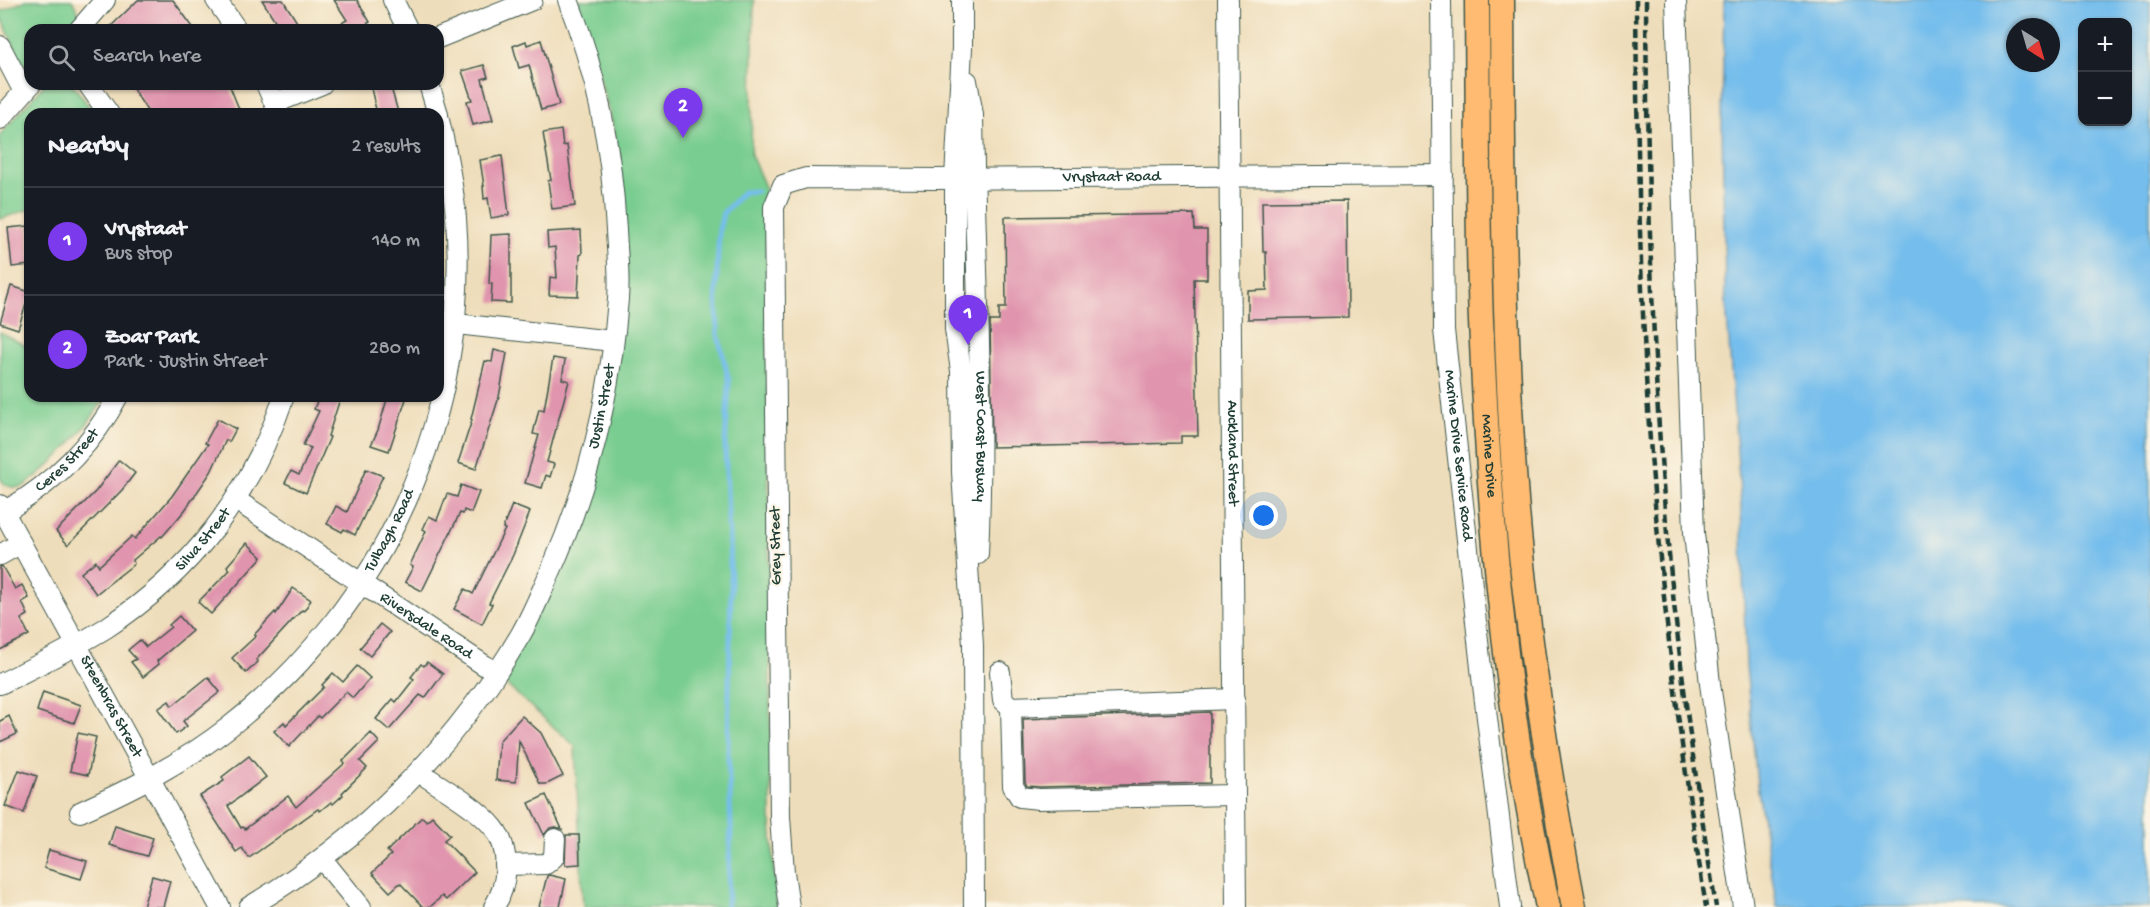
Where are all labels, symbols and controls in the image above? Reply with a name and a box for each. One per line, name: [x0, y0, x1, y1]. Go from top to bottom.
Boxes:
north arrow: [2006, 18, 2060, 72]
map controls: [2078, 18, 2132, 126]
button: +: [2078, 18, 2132, 72]
search box: [24, 24, 444, 90]
icon: search: [45, 41, 78, 74]
text: Search here: [93, 44, 201, 70]
button: −: [2078, 72, 2132, 126]
pin: 2: [664, 88, 702, 138]
text: Nearby: [48, 132, 129, 163]
text: 2 results: [351, 136, 420, 159]
street label: Vrystaat Road: [1062, 168, 1162, 188]
text: Vrystaat: [105, 217, 186, 243]
text: 1: [63, 230, 72, 253]
text: 140 m: [372, 230, 420, 253]
text: Bus stop: [105, 243, 172, 266]
pin: 1: [948, 296, 988, 345]
text: Zoar Park: [105, 325, 198, 351]
text: 2: [63, 338, 72, 361]
text: 280 m: [369, 338, 420, 361]
text: Park · Justin Street: [105, 351, 266, 374]
street label: Justin Street: [584, 361, 620, 451]
street label: Marine Drive Service Road: [1439, 369, 1477, 543]
street label: West Coast Busway: [970, 371, 990, 502]
street label: Auckland Street: [1222, 400, 1242, 507]
street label: Marine Drive: [1476, 413, 1501, 499]
street label: Ceres Street: [32, 424, 105, 497]
street label: Tulbagh Road: [360, 485, 420, 577]
your location: [1249, 501, 1278, 530]
street label: Silva Street: [172, 503, 236, 576]
street label: Grey Street: [767, 505, 787, 585]
street label: Riversdale Road: [376, 589, 477, 665]
street label: Steenbras Street: [75, 652, 147, 762]

